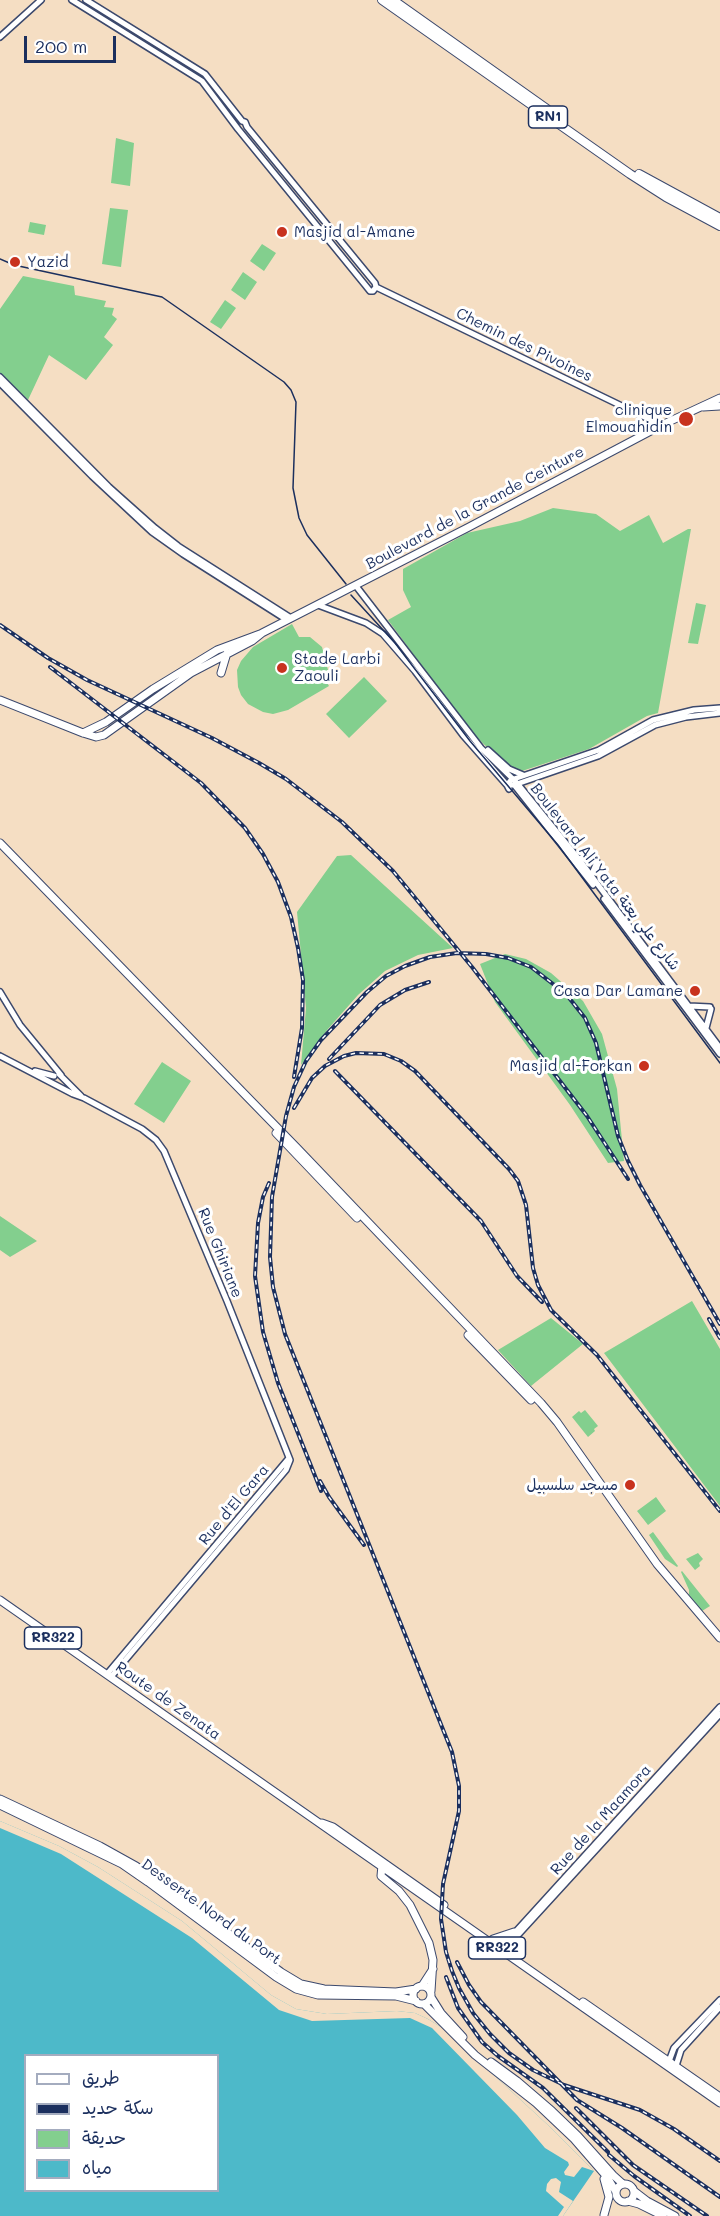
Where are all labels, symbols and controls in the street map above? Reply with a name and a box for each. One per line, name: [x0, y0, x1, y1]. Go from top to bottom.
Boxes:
scale bar: [27, 24, 118, 62]
text: 200 m: [35, 34, 87, 58]
road number: RN1: [528, 106, 568, 128]
place label: Masjid al-Amane: [294, 223, 415, 241]
marker: Masjid al-Amane: [275, 225, 289, 239]
place label: Yazid: [27, 253, 69, 271]
marker: Yazid: [8, 255, 22, 269]
street label: Chemin des Pivoines: [453, 304, 595, 386]
place label: clinique Elmouahidin: [586, 401, 672, 436]
marker: clinique Elmouahidin: [677, 410, 695, 428]
street label: Boulevard de la Grande Ceinture: [363, 443, 587, 573]
place label: Stade Larbi Zaouli: [294, 650, 381, 685]
marker: Stade Larbi Zaouli: [275, 661, 289, 675]
street label: Boulevard Ali Yata شارع علي يعتة: [526, 780, 684, 974]
place label: Casa Dar Lamane: [553, 982, 683, 1000]
marker: Casa Dar Lamane: [688, 984, 702, 998]
place label: Masjid al-Forkan: [510, 1057, 632, 1075]
marker: Masjid al-Forkan: [637, 1059, 651, 1073]
street label: Rue Ghiriane: [194, 1206, 246, 1300]
street label: Rue d'El Gara: [195, 1461, 273, 1549]
place label: مسجد سلسبيل: [526, 1476, 618, 1494]
marker: مسجد سلسبيل: [623, 1478, 637, 1492]
road number: RR322: [25, 1627, 82, 1649]
street label: Route de Zenata: [112, 1658, 224, 1744]
street label: Rue de la Maamora: [547, 1761, 655, 1879]
street label: Desserte Nord du Port: [138, 1855, 284, 1969]
road number: RR322: [468, 1937, 526, 1959]
legend: [24, 2054, 219, 2192]
text: طريق: [82, 2065, 120, 2089]
text: سكة حديد: [82, 2095, 154, 2119]
text: حديقة: [82, 2125, 126, 2149]
text: مياه: [82, 2155, 112, 2179]

